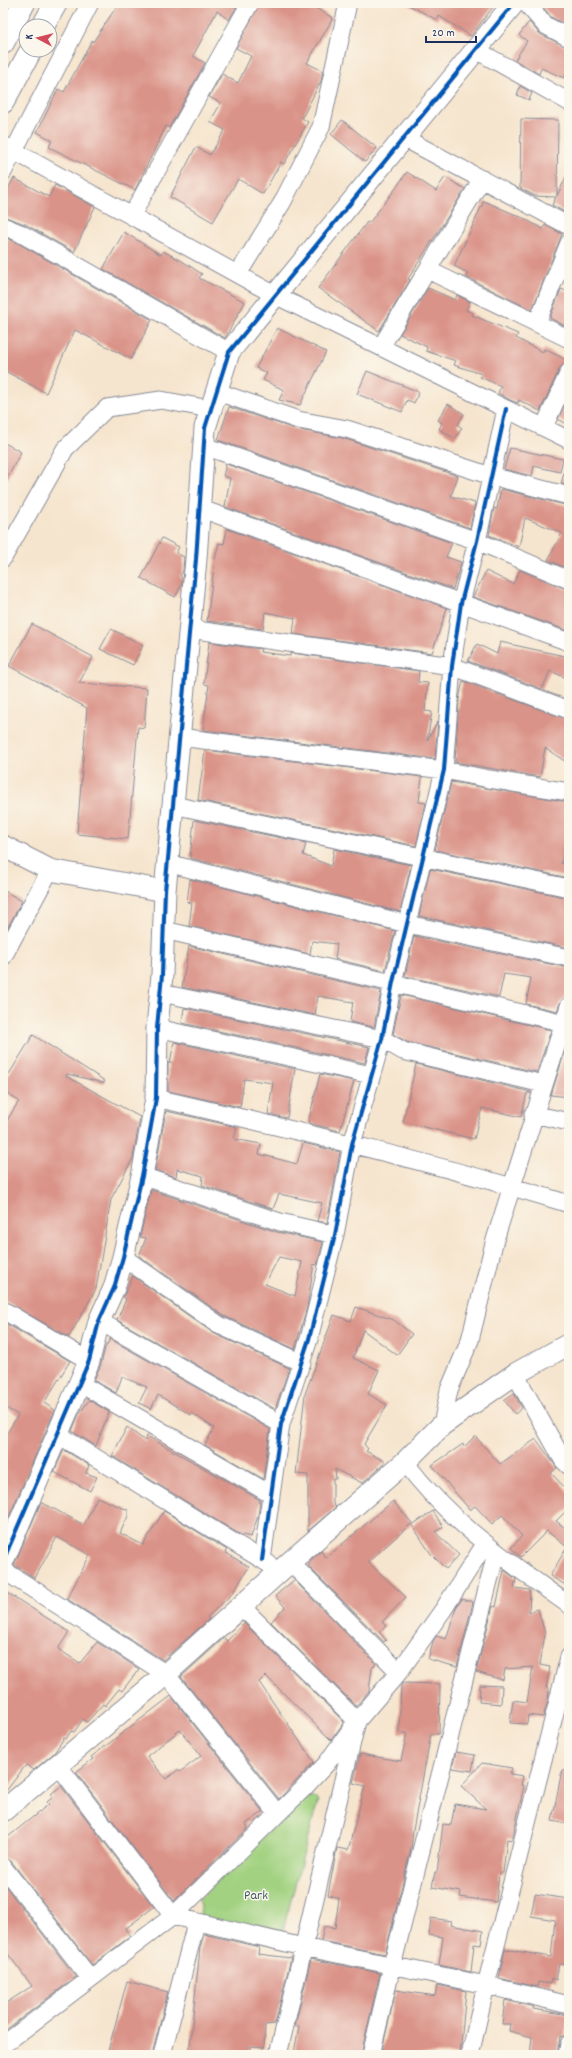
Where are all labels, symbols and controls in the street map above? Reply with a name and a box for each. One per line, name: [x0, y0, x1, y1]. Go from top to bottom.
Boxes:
north arrow: [18, 18, 58, 58]
scale bar: [426, 18, 476, 44]
text: 20 m: [432, 25, 455, 42]
text: K: [22, 34, 38, 41]
park label: Park: [244, 1886, 268, 1906]

